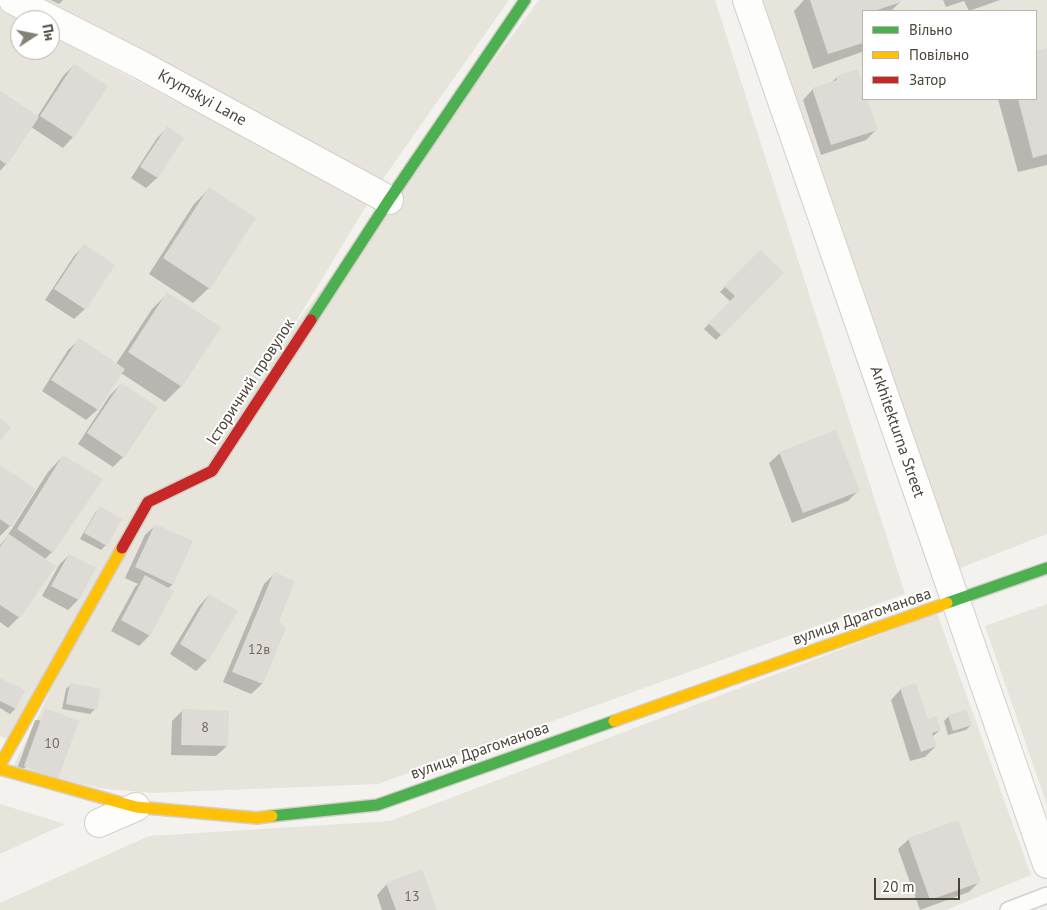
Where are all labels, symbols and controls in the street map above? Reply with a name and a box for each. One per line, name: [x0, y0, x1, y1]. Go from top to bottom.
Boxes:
north arrow: [10, 10, 60, 60]
legend: [862, 10, 1037, 100]
text: Вільно: [909, 20, 952, 39]
text: Пн: [38, 23, 59, 42]
text: Повільно: [909, 45, 969, 64]
street label: Krymskyi Lane: [154, 66, 250, 130]
text: Затор: [909, 70, 946, 89]
street label: Історичний провулок: [203, 315, 299, 449]
street label: Arkhitekturna Street: [865, 364, 929, 500]
street label: вулиця Драгоманова: [790, 584, 934, 650]
house number: 12в: [248, 642, 270, 658]
street label: вулиця Драгоманова: [408, 718, 552, 784]
house number: 8: [201, 720, 209, 736]
house number: 10: [44, 736, 60, 752]
scale bar: [877, 868, 963, 900]
text: 20 m: [882, 877, 915, 896]
house number: 13: [404, 889, 420, 905]

